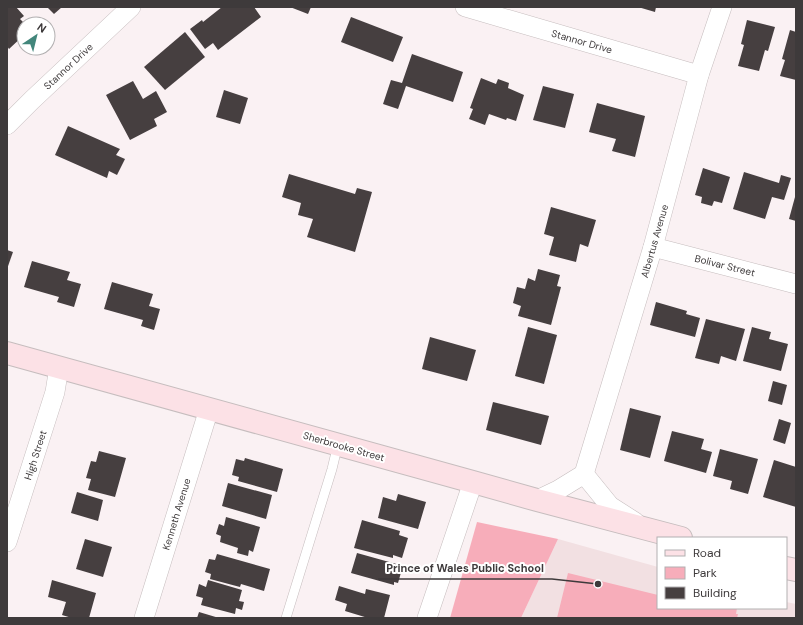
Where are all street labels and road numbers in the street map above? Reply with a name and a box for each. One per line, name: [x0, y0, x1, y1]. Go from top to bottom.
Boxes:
street label: Stannor Drive: [550, 27, 614, 56]
street label: Stannor Drive: [41, 40, 96, 92]
street label: Albertus Avenue: [638, 203, 671, 279]
street label: Bolivar Street: [693, 252, 756, 279]
street label: High Street: [21, 429, 50, 482]
street label: Sherbrooke Street: [302, 429, 386, 464]
street label: Kenneth Avenue: [159, 476, 194, 552]

